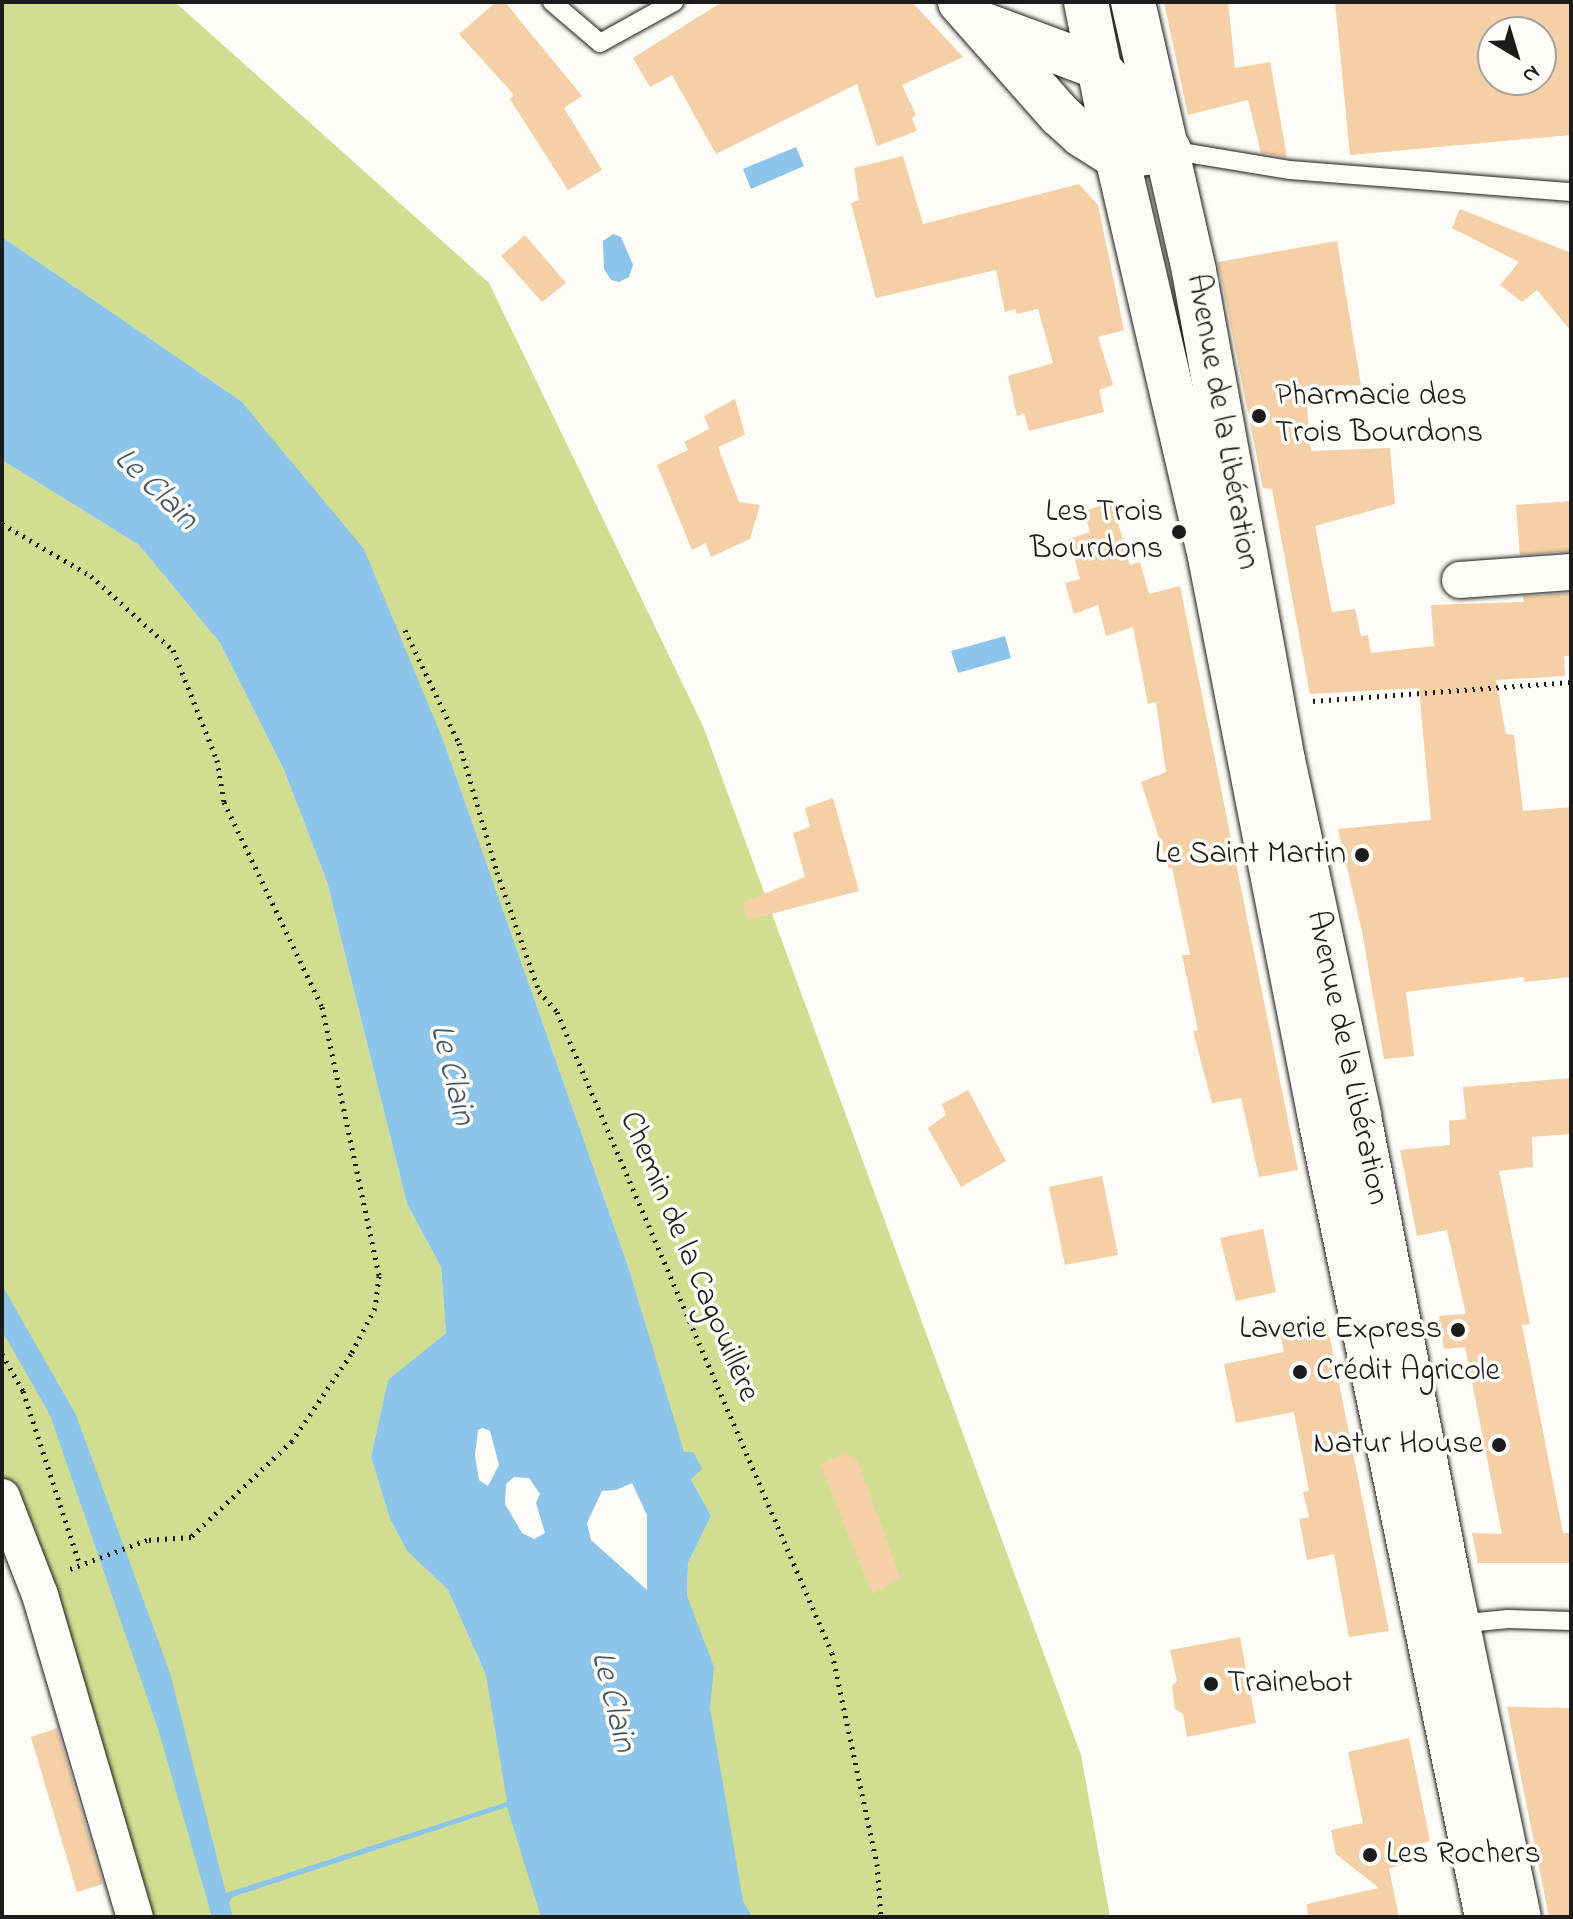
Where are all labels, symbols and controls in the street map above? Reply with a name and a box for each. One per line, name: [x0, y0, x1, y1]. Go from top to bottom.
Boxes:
north arrow: [1477, 16, 1557, 96]
text: N: [1515, 56, 1546, 91]
street label: Avenue de la Libération: [1176, 271, 1266, 573]
place label: Pharmacie des Trois Bourdons: [1275, 379, 1483, 454]
marker: Pharmacie des Trois Bourdons: [1250, 407, 1268, 425]
water label: Le Clain: [104, 440, 206, 540]
place label: Les Trois Bourdons: [1030, 495, 1163, 570]
marker: Les Trois Bourdons: [1170, 523, 1188, 541]
place label: Le Saint Martin: [1155, 836, 1346, 874]
marker: Le Saint Martin: [1353, 846, 1371, 864]
street label: Avenue de la Libération: [1296, 907, 1396, 1209]
water label: Le Clain: [419, 1021, 483, 1129]
street label: Chemin de la Cagouillère: [609, 1106, 767, 1408]
place label: Laverie Express: [1239, 1311, 1442, 1349]
marker: Laverie Express: [1449, 1321, 1467, 1339]
place label: Crédit Agricole: [1316, 1353, 1500, 1391]
marker: Crédit Agricole: [1291, 1363, 1309, 1381]
place label: Natur House: [1313, 1426, 1483, 1464]
marker: Natur House: [1490, 1436, 1508, 1454]
water label: Le Clain: [580, 1648, 644, 1756]
place label: Trainebot: [1227, 1665, 1353, 1703]
marker: Trainebot: [1202, 1675, 1220, 1693]
place label: Les Rochers: [1386, 1836, 1541, 1874]
marker: Les Rochers: [1361, 1846, 1379, 1864]

